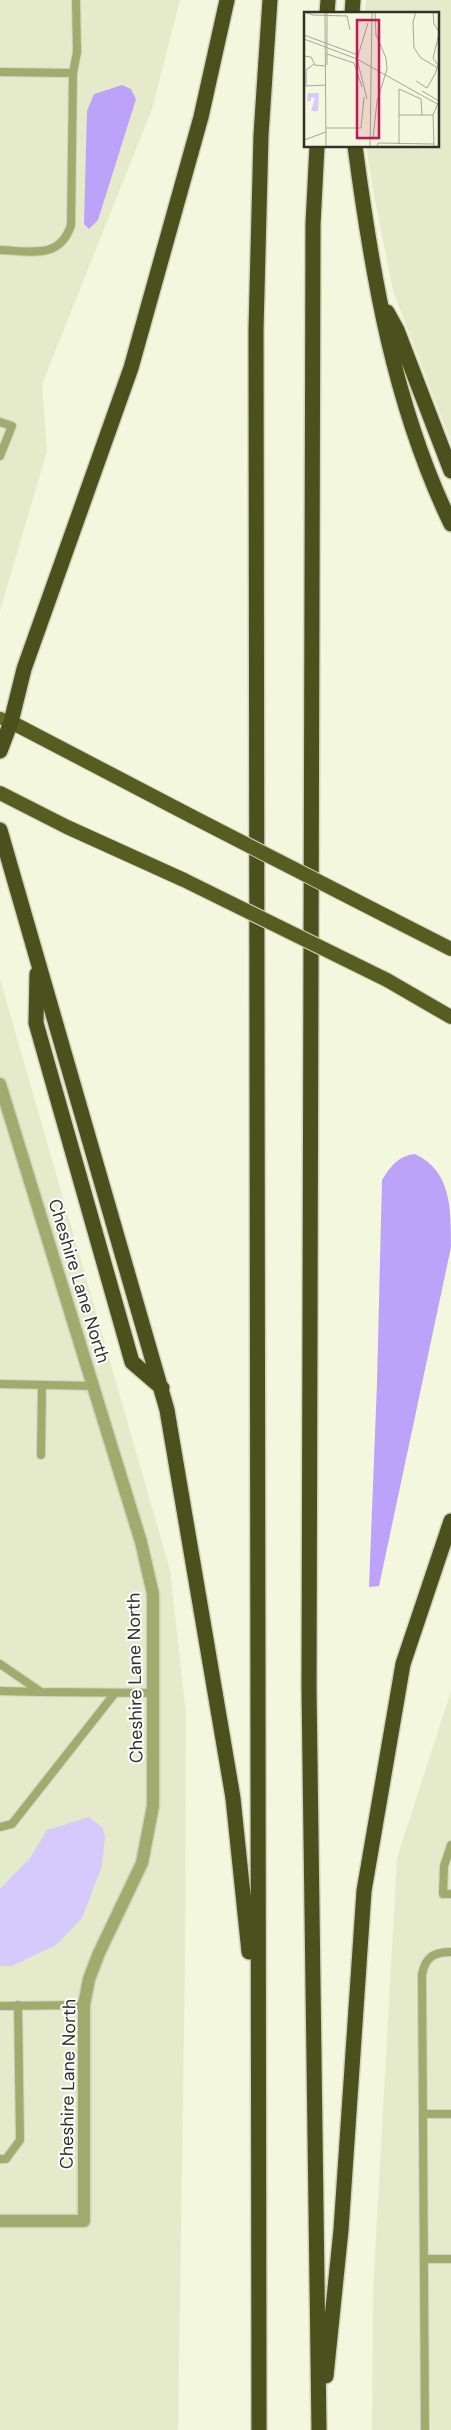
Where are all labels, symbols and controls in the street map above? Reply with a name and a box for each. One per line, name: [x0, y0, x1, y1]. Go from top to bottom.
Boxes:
inset map: [304, 12, 438, 148]
street label: Cheshire Lane North: [43, 1196, 115, 1366]
street label: Cheshire Lane North: [122, 1593, 148, 1763]
street label: Cheshire Lane North: [55, 1999, 81, 2169]

